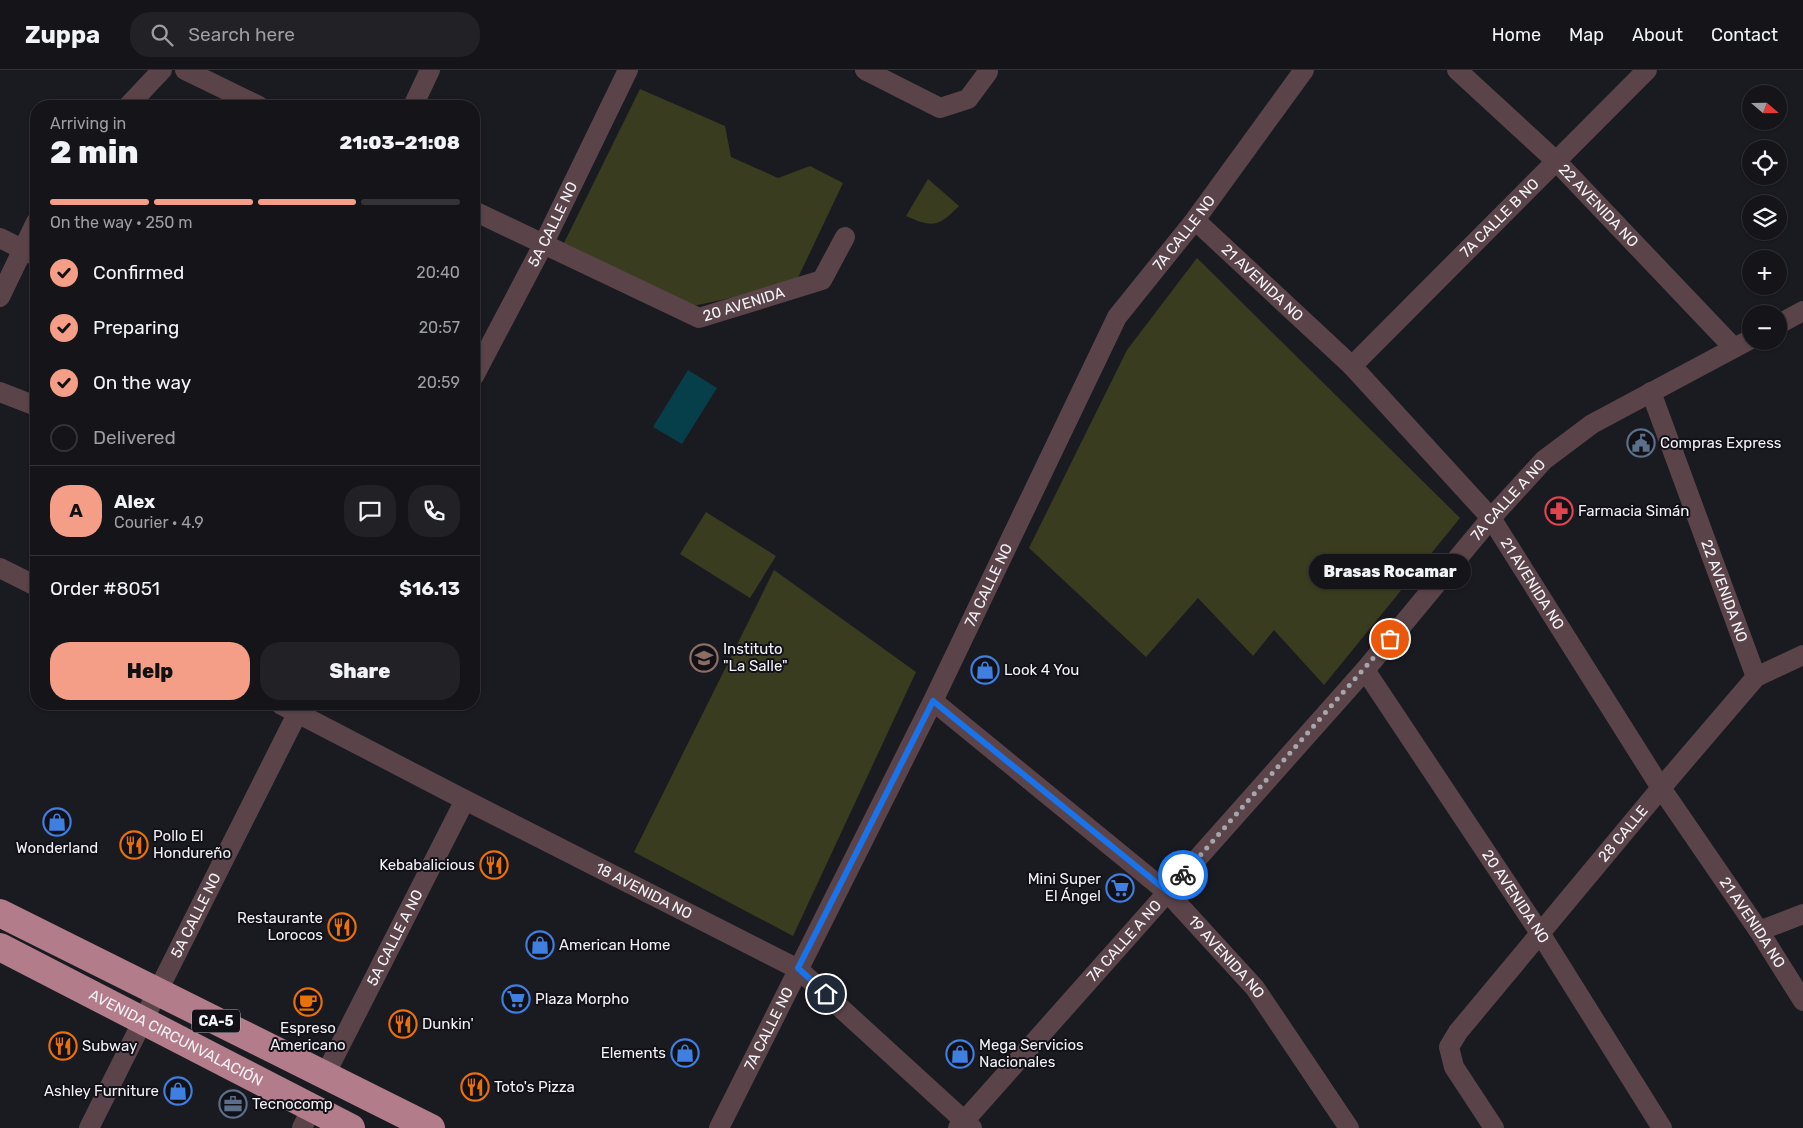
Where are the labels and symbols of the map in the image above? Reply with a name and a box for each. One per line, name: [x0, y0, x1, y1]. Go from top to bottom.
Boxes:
north arrow: [1742, 85, 1788, 130]
street label: 22 AVENIDA NO: [1555, 160, 1642, 251]
street label: 7A CALLE B NO: [1456, 175, 1543, 261]
street label: 5A CALLE NO: [524, 179, 581, 270]
street label: 7A CALLE NO: [1149, 192, 1219, 274]
street label: 21 AVENIDA NO: [1218, 240, 1307, 325]
street label: 20 AVENIDA: [701, 283, 787, 325]
public building icon: Compras Express: [1626, 428, 1656, 458]
place label: Compras Express: [1660, 434, 1782, 452]
street label: 7A CALLE A NO: [1467, 455, 1549, 544]
pharmacy icon: Farmacia Simán: [1544, 496, 1574, 526]
place label: Farmacia Simán: [1578, 502, 1689, 520]
street label: 21 AVENIDA NO: [1497, 534, 1568, 633]
street label: 22 AVENIDA NO: [1697, 537, 1751, 645]
street label: 7A CALLE NO: [961, 541, 1016, 630]
callout: Brasas Rocamar: [1309, 554, 1471, 589]
pin: [1369, 618, 1411, 660]
place label: Instituto "La Salle": [723, 640, 788, 675]
school or university icon: Instituto "La Salle": [689, 643, 719, 673]
shop icon: Look 4 You: [970, 655, 1000, 685]
place label: Look 4 You: [1004, 661, 1079, 679]
street label: 28 CALLE: [1594, 802, 1652, 866]
shop icon: Wonderland: [42, 807, 72, 837]
place label: Pollo El Hondureño: [153, 827, 231, 862]
restaurant icon: Pollo El Hondureño: [119, 830, 149, 860]
place label: Wonderland: [16, 839, 98, 857]
street label: 20 AVENIDA NO: [1478, 846, 1553, 947]
restaurant icon: Kebabalicious: [479, 850, 509, 880]
courier: [1158, 850, 1208, 900]
place label: Kebabalicious: [379, 856, 475, 874]
street label: 18 AVENIDA NO: [592, 859, 695, 923]
street label: 5A CALLE NO: [167, 870, 225, 961]
place label: Mini Super El Ángel: [1028, 870, 1101, 905]
supermarket icon: Mini Super El Ángel: [1105, 873, 1135, 903]
street label: 21 AVENIDA NO: [1716, 874, 1789, 971]
street label: 5A CALLE A NO: [363, 887, 427, 989]
street label: 7A CALLE A NO: [1083, 896, 1165, 986]
place label: Restaurante Lorocos: [237, 909, 323, 944]
restaurant icon: Restaurante Lorocos: [327, 912, 357, 942]
street label: 19 AVENIDA NO: [1184, 912, 1268, 1002]
shop icon: American Home: [525, 930, 555, 960]
place label: American Home: [559, 936, 671, 954]
pin: [805, 973, 847, 1015]
supermarket icon: Plaza Morpho: [501, 984, 531, 1014]
street label: 7A CALLE NO: [740, 984, 797, 1073]
street label: AVENIDA CIRCUNVALACIÓN: [86, 985, 266, 1090]
cafe icon: Espreso Americano: [293, 987, 323, 1017]
place label: Plaza Morpho: [535, 990, 629, 1008]
road number: CA-5: [192, 1009, 240, 1032]
restaurant icon: Dunkin': [388, 1009, 418, 1039]
place label: Dunkin': [422, 1015, 474, 1033]
place label: Espreso Americano: [270, 1019, 346, 1054]
restaurant icon: Subway: [48, 1031, 78, 1061]
place label: Mega Servicios Nacionales: [979, 1036, 1084, 1071]
place label: Subway: [82, 1037, 137, 1055]
shop icon: Elements: [670, 1038, 700, 1068]
shop icon: Mega Servicios Nacionales: [945, 1039, 975, 1069]
place label: Elements: [601, 1044, 666, 1062]
restaurant icon: Toto's Pizza: [460, 1072, 490, 1102]
shop icon: Ashley Furniture: [163, 1076, 193, 1106]
place label: Toto's Pizza: [494, 1078, 575, 1096]
place label: Ashley Furniture: [44, 1082, 159, 1100]
office icon: Tecnocomp: [218, 1089, 248, 1119]
place label: Tecnocomp: [252, 1095, 333, 1113]

